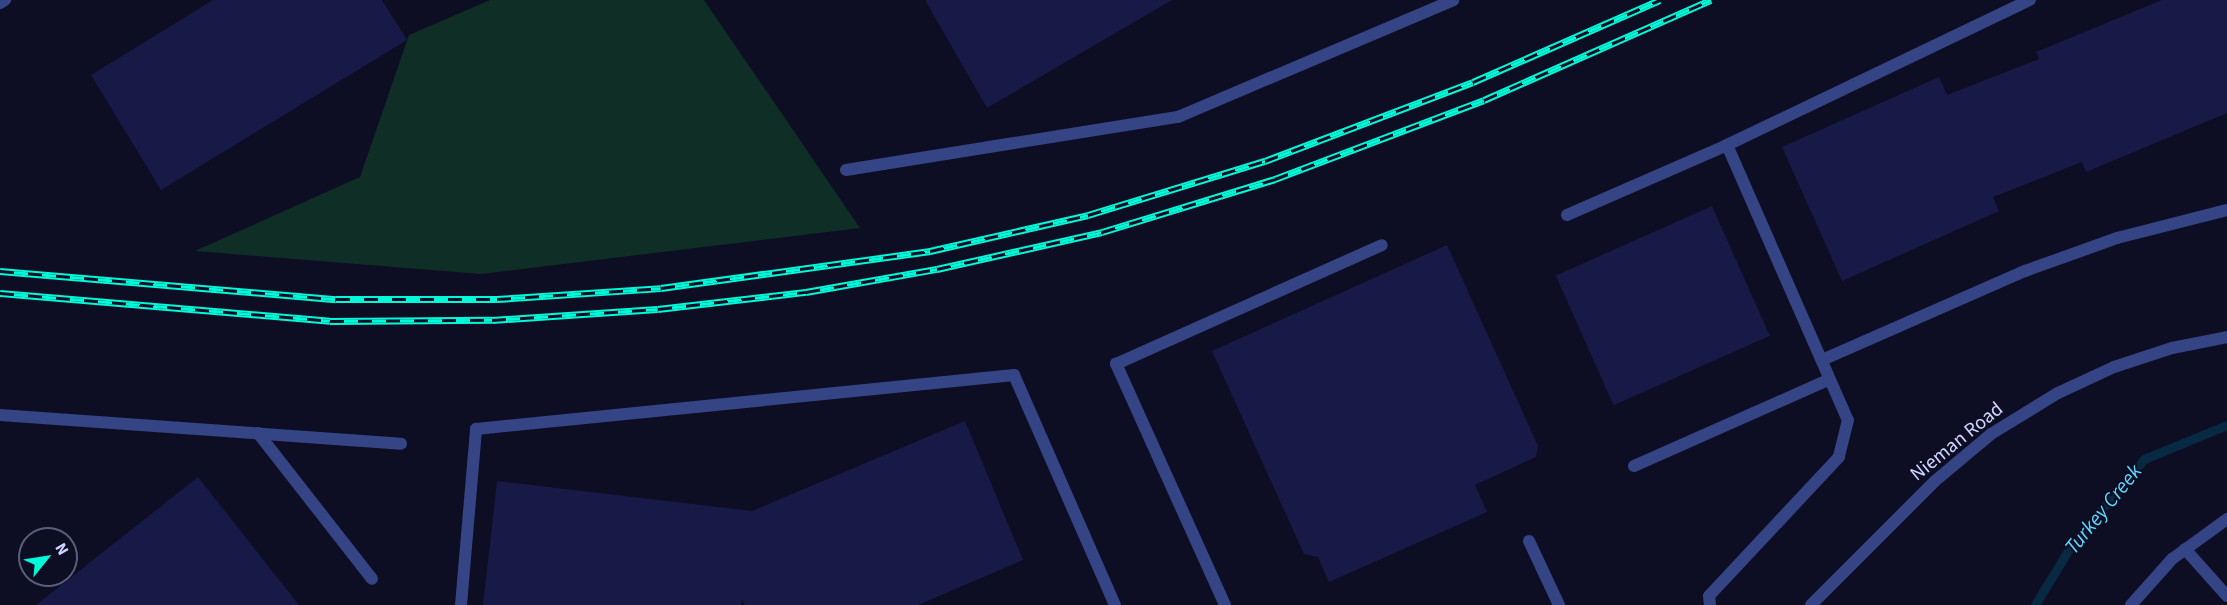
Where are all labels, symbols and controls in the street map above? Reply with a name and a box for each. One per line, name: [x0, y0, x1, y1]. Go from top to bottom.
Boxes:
street label: Nieman Road: [1906, 397, 2008, 487]
water label: Turkey Creek: [2059, 459, 2147, 559]
north arrow: [18, 527, 78, 587]
text: N: [50, 539, 74, 559]

